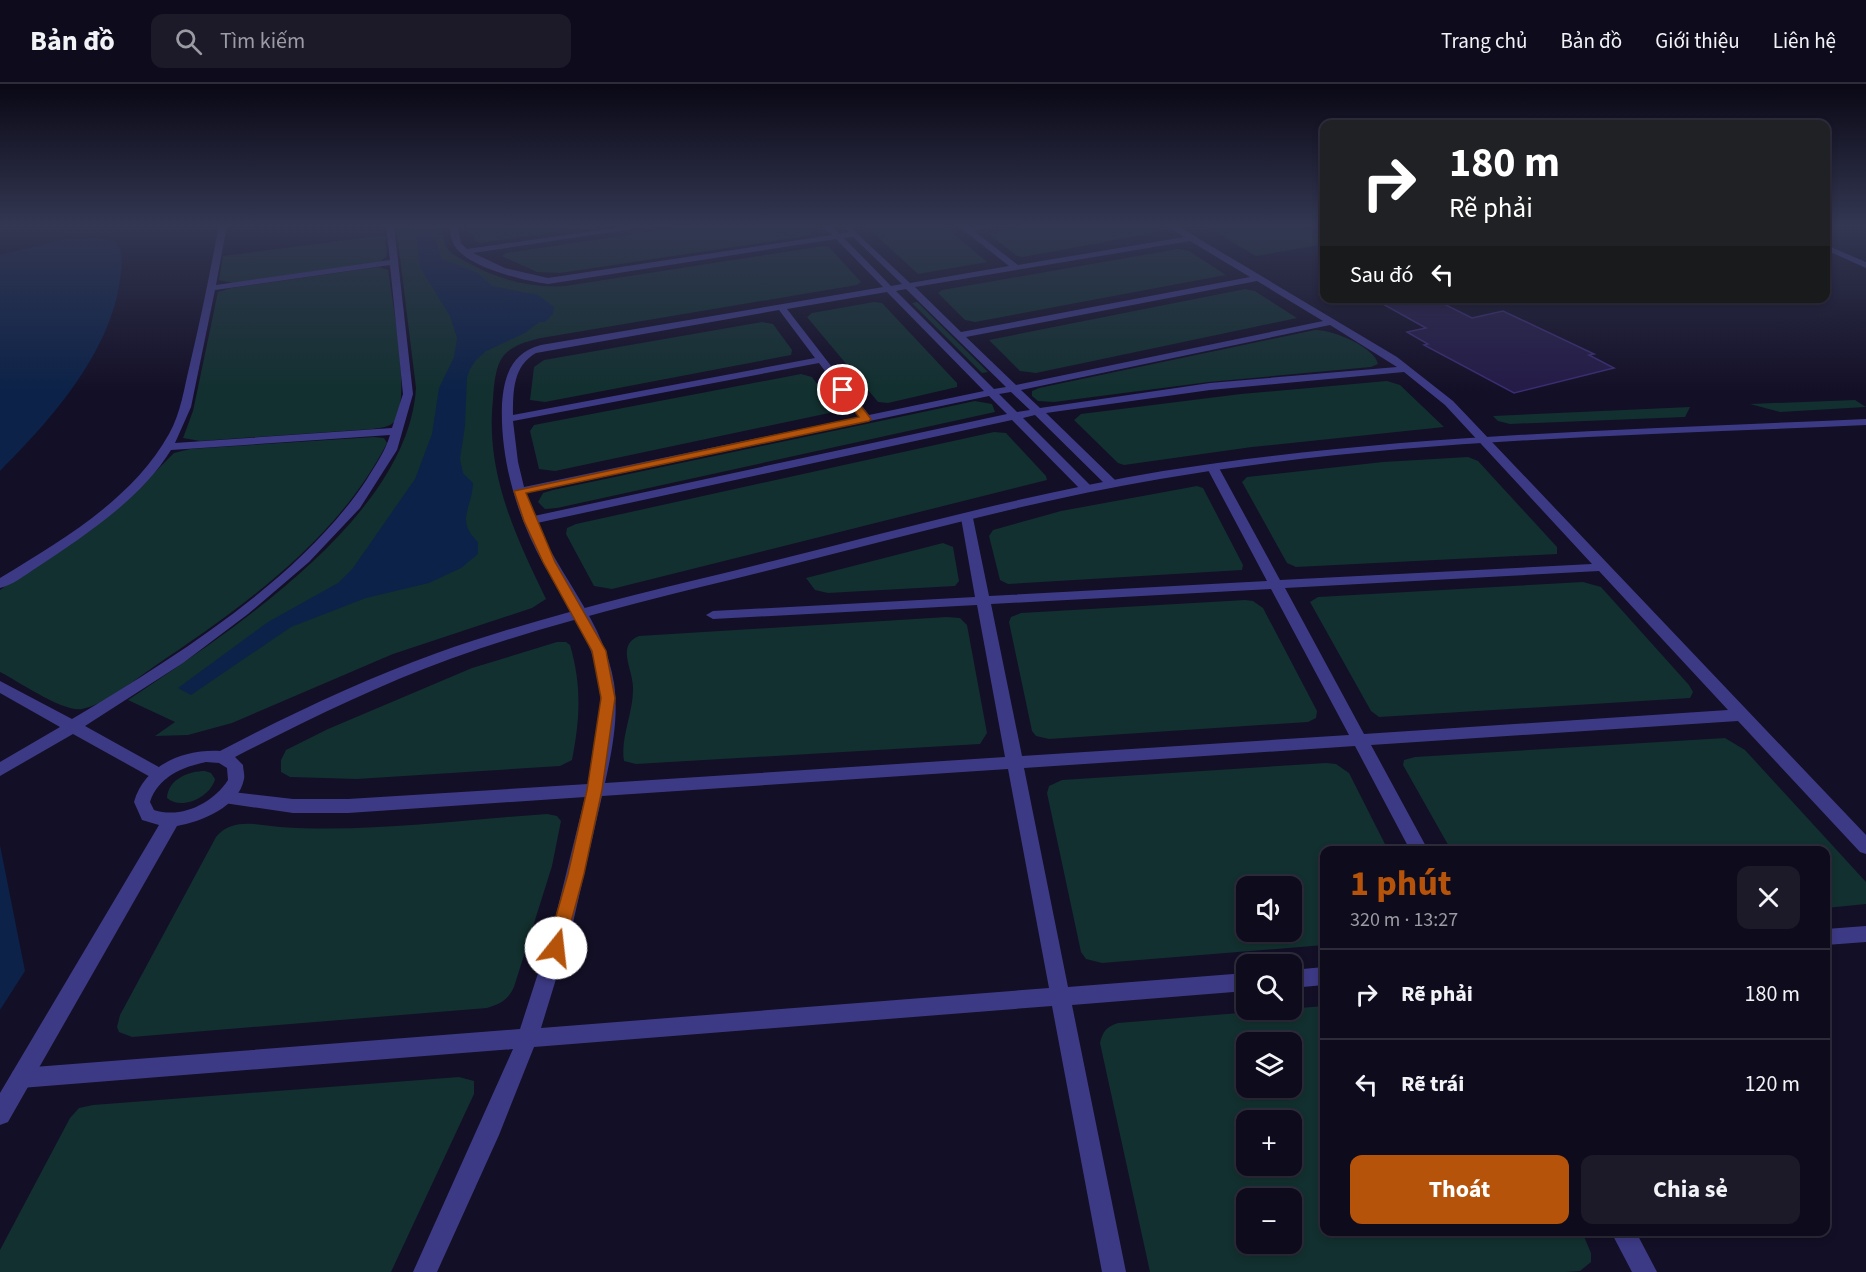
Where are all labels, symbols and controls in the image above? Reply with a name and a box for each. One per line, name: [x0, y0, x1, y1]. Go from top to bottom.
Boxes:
search box: [151, 14, 571, 68]
text: Bản đồ: [30, 21, 115, 61]
icon: search: [172, 25, 205, 58]
text: Tìm kiếm: [220, 25, 305, 57]
text: Trang chủ: [1441, 26, 1527, 56]
text: Bản đồ: [1560, 26, 1622, 56]
text: Giới thiệu: [1655, 26, 1740, 56]
text: Liên hệ: [1773, 26, 1836, 56]
text: 180 m: [1449, 133, 1560, 193]
icon: right: [1350, 144, 1428, 222]
text: Rẽ phải: [1449, 189, 1533, 228]
icon: left: [1426, 258, 1459, 291]
text: Sau đó: [1350, 259, 1414, 291]
pin: [817, 364, 868, 415]
icon: arrive: [826, 373, 859, 406]
text: 1 phút: [1350, 858, 1452, 909]
button: close: [1737, 866, 1800, 929]
map controls: [1236, 876, 1302, 1254]
button: sound: [1236, 876, 1302, 942]
text: 320 m · 13:27: [1350, 906, 1458, 934]
position arrow: [524, 916, 588, 980]
button: search: [1236, 954, 1302, 1020]
icon: right: [1350, 978, 1383, 1011]
text: Rẽ phải: [1401, 978, 1473, 1010]
text: 180 m: [1745, 978, 1800, 1010]
button: layers: [1236, 1032, 1302, 1098]
icon: left: [1350, 1068, 1383, 1101]
text: Rẽ trái: [1401, 1068, 1464, 1100]
text: 120 m: [1745, 1068, 1800, 1100]
button: +: [1236, 1110, 1302, 1176]
button: Thoát: [1350, 1155, 1569, 1224]
button: Chia sẻ: [1581, 1155, 1800, 1224]
button: −: [1236, 1188, 1302, 1254]

